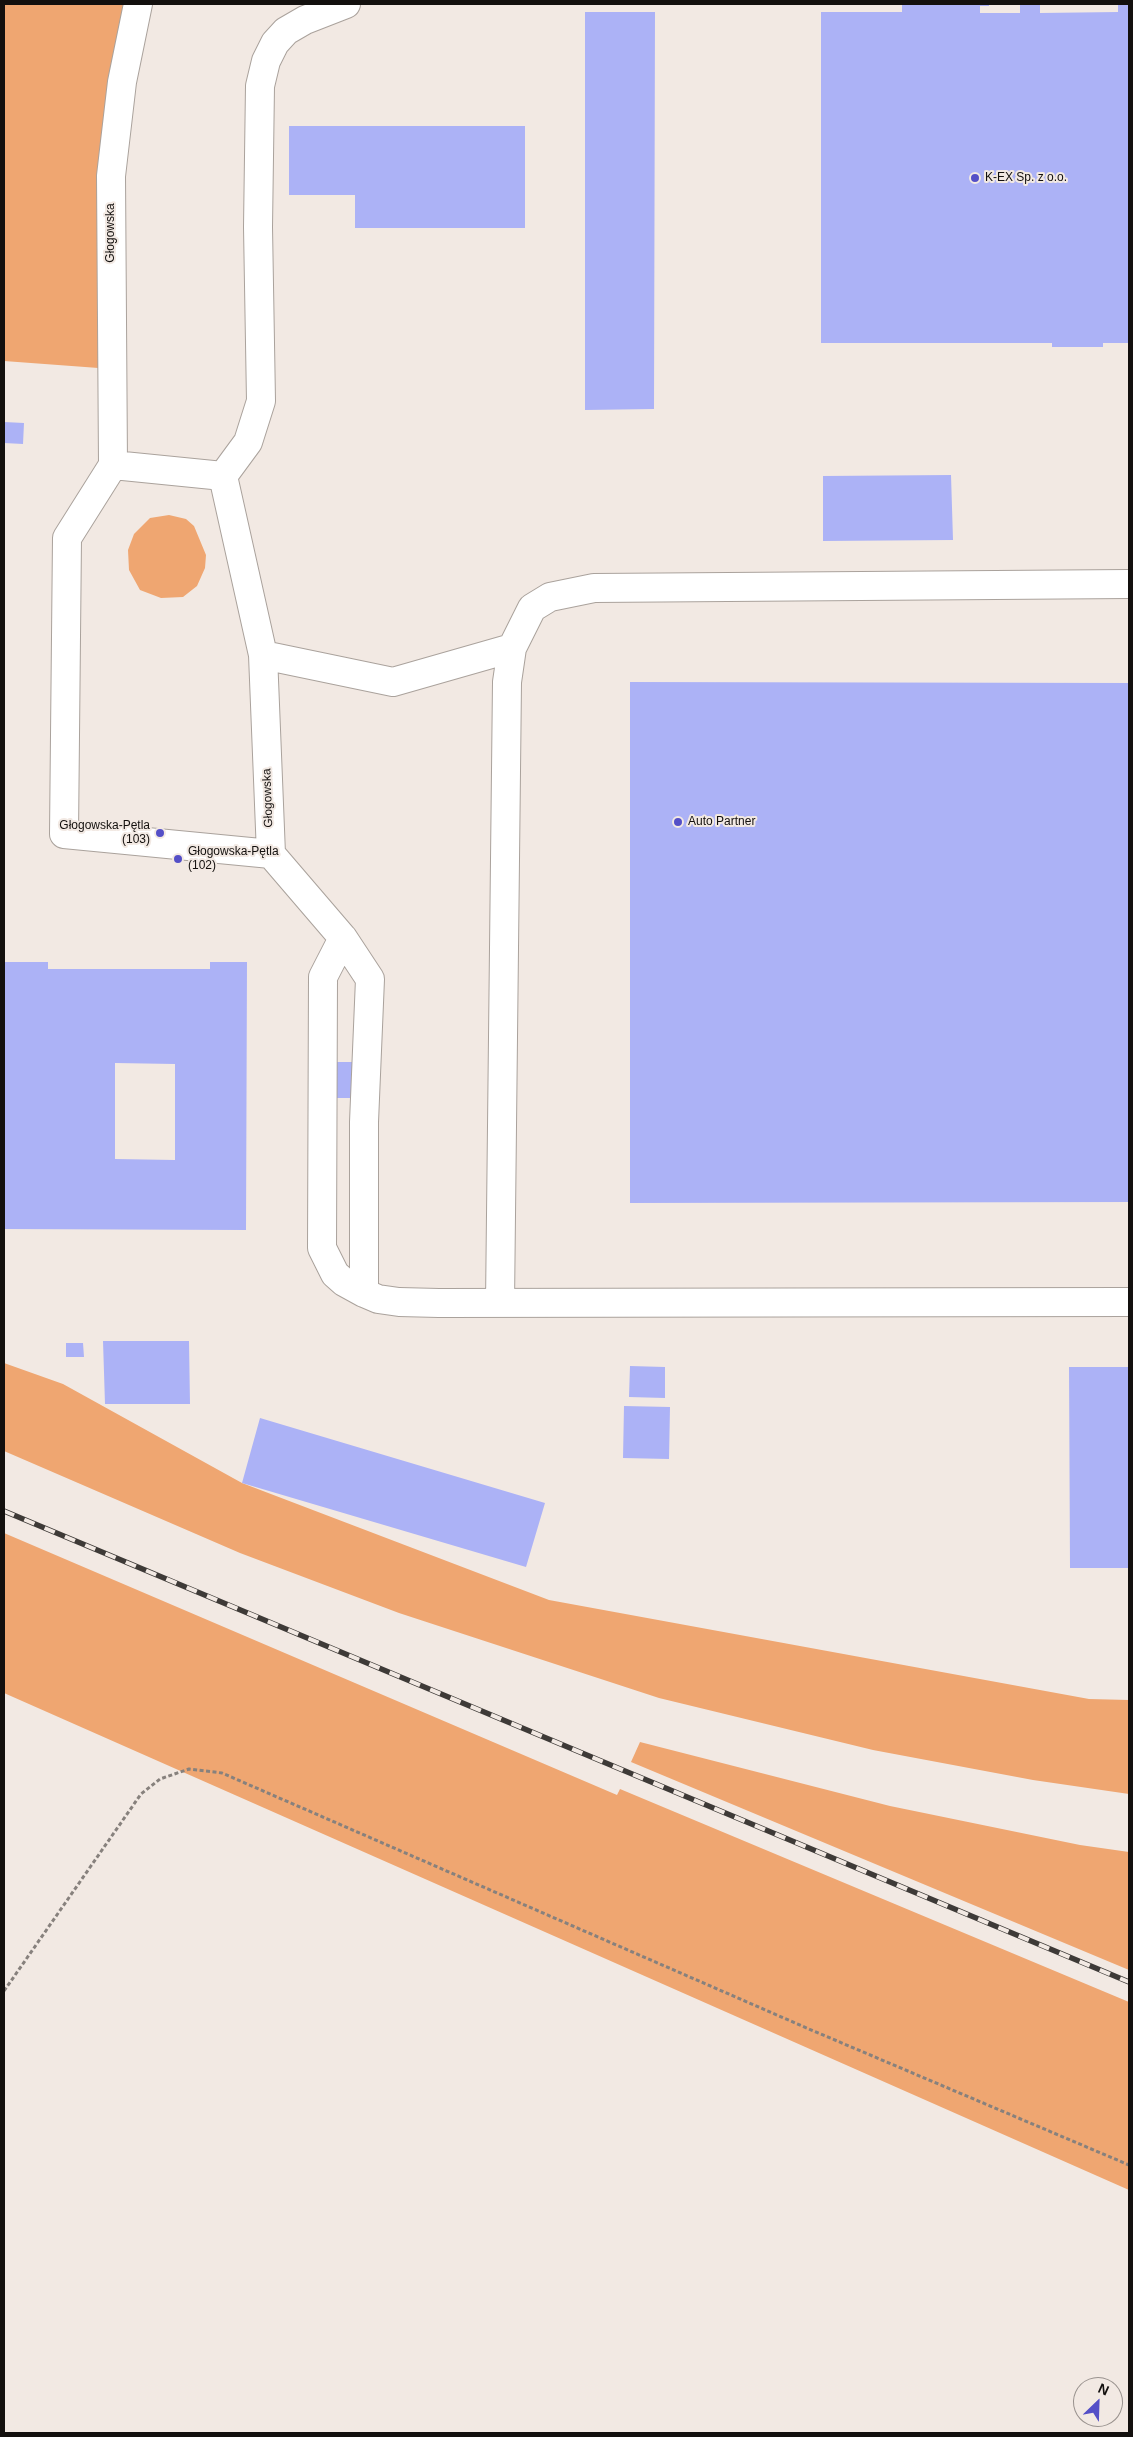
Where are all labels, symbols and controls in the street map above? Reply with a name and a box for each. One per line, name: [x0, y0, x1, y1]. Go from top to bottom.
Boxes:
place label: K-EX Sp. z o.o.: [985, 171, 1067, 185]
marker: K-EX Sp. z o.o.: [969, 172, 981, 184]
street label: Głogowska: [104, 203, 118, 263]
street label: Głogowska: [260, 768, 276, 828]
place label: Auto Partner: [688, 815, 755, 829]
marker: Auto Partner: [672, 816, 684, 828]
place label: Głogowska-Pętla (103): [59, 819, 150, 847]
marker: Głogowska-Pętla (103): [154, 827, 166, 839]
place label: Głogowska-Pętla (102): [188, 845, 279, 873]
marker: Głogowska-Pętla (102): [172, 853, 184, 865]
north arrow: [1073, 2377, 1123, 2427]
text: N: [1096, 2380, 1112, 2399]

